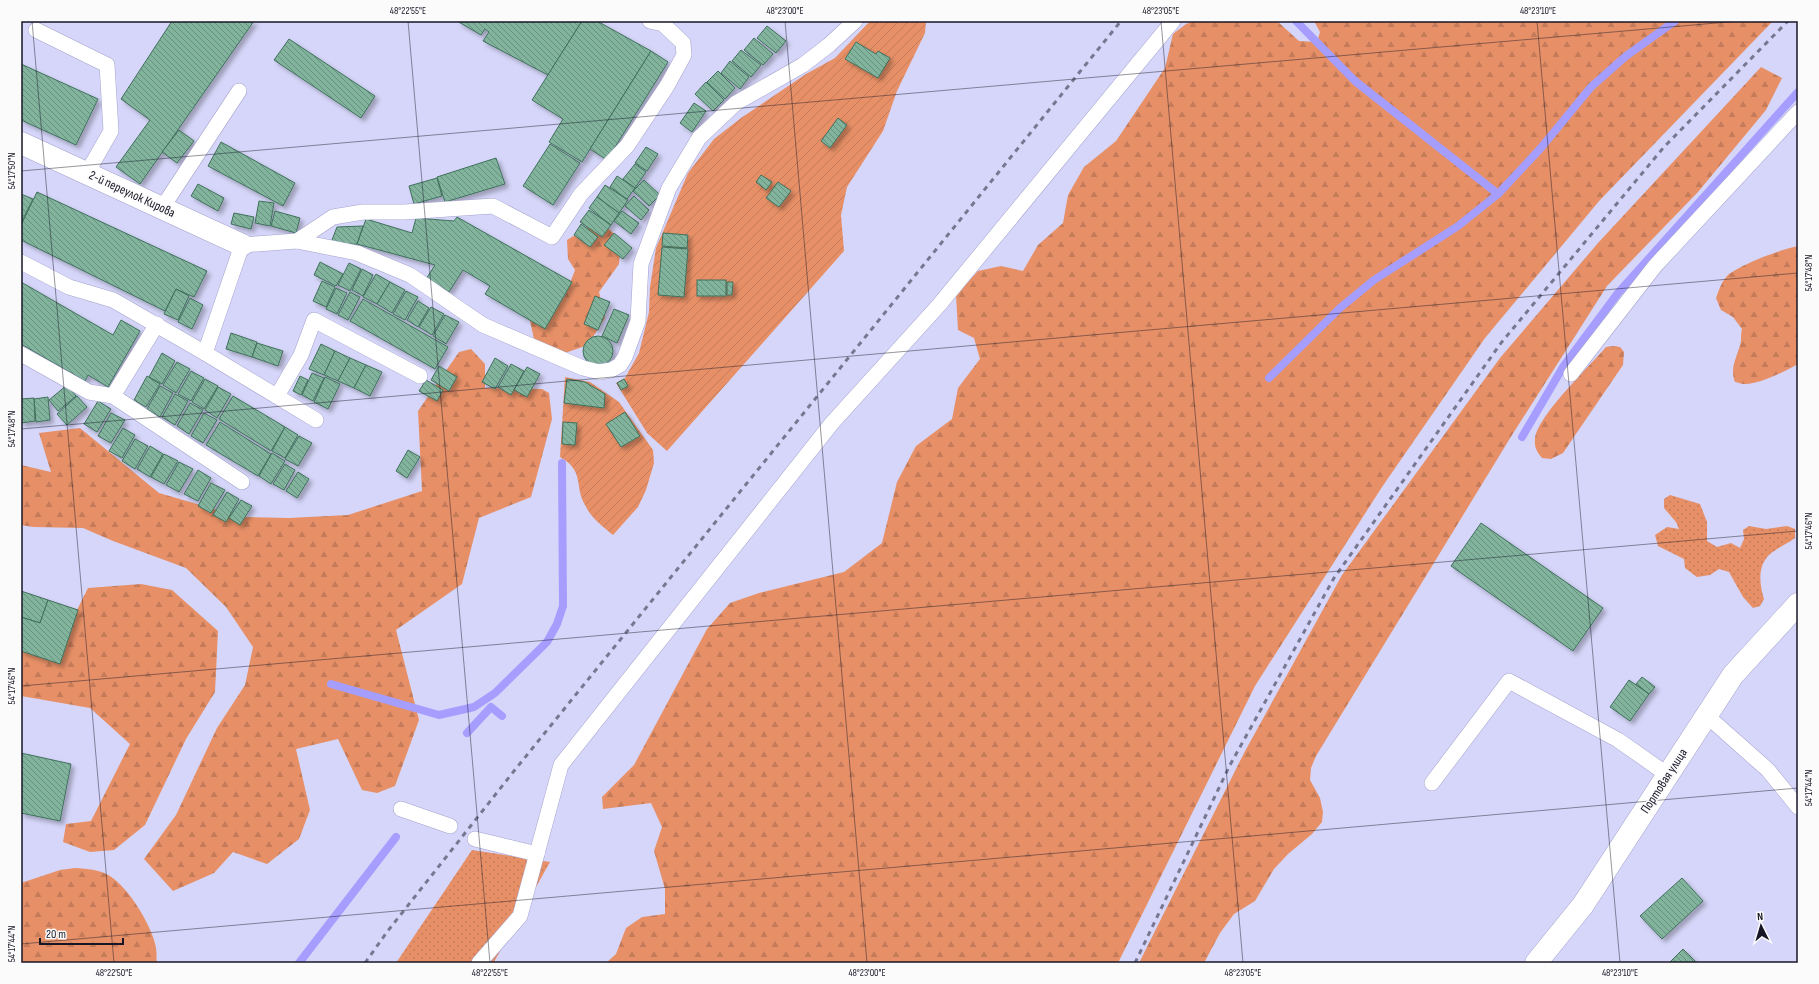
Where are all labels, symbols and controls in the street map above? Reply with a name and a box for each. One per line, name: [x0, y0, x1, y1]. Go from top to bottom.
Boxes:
text: 48°22'55"E: [390, 5, 426, 17]
text: 48°23'00"E: [766, 5, 804, 17]
text: 48°23'05"E: [1143, 5, 1179, 17]
text: 48°23'10"E: [1520, 5, 1556, 17]
text: 54°17'50"N: [6, 153, 18, 189]
street label: 2-й переулок Кирова: [86, 167, 178, 221]
text: 54°17'48"N: [1803, 255, 1815, 291]
text: 54°17'48"N: [6, 411, 18, 447]
text: 54°17'46"N: [1803, 513, 1815, 549]
text: 54°17'46"N: [6, 668, 18, 704]
street label: Портовая улица: [1637, 746, 1691, 816]
text: 54°17'44"N: [1803, 770, 1815, 806]
north arrow: [1741, 906, 1781, 946]
text: N: [1757, 910, 1764, 923]
scale bar: [40, 920, 123, 946]
text: 54°17'44"N: [6, 926, 18, 962]
text: 20 m: [46, 927, 66, 942]
text: 48°22'50"E: [96, 967, 132, 979]
text: 48°22'55"E: [472, 967, 508, 979]
text: 48°23'00"E: [848, 967, 886, 979]
text: 48°23'05"E: [1225, 967, 1261, 979]
text: 48°23'10"E: [1602, 967, 1638, 979]

